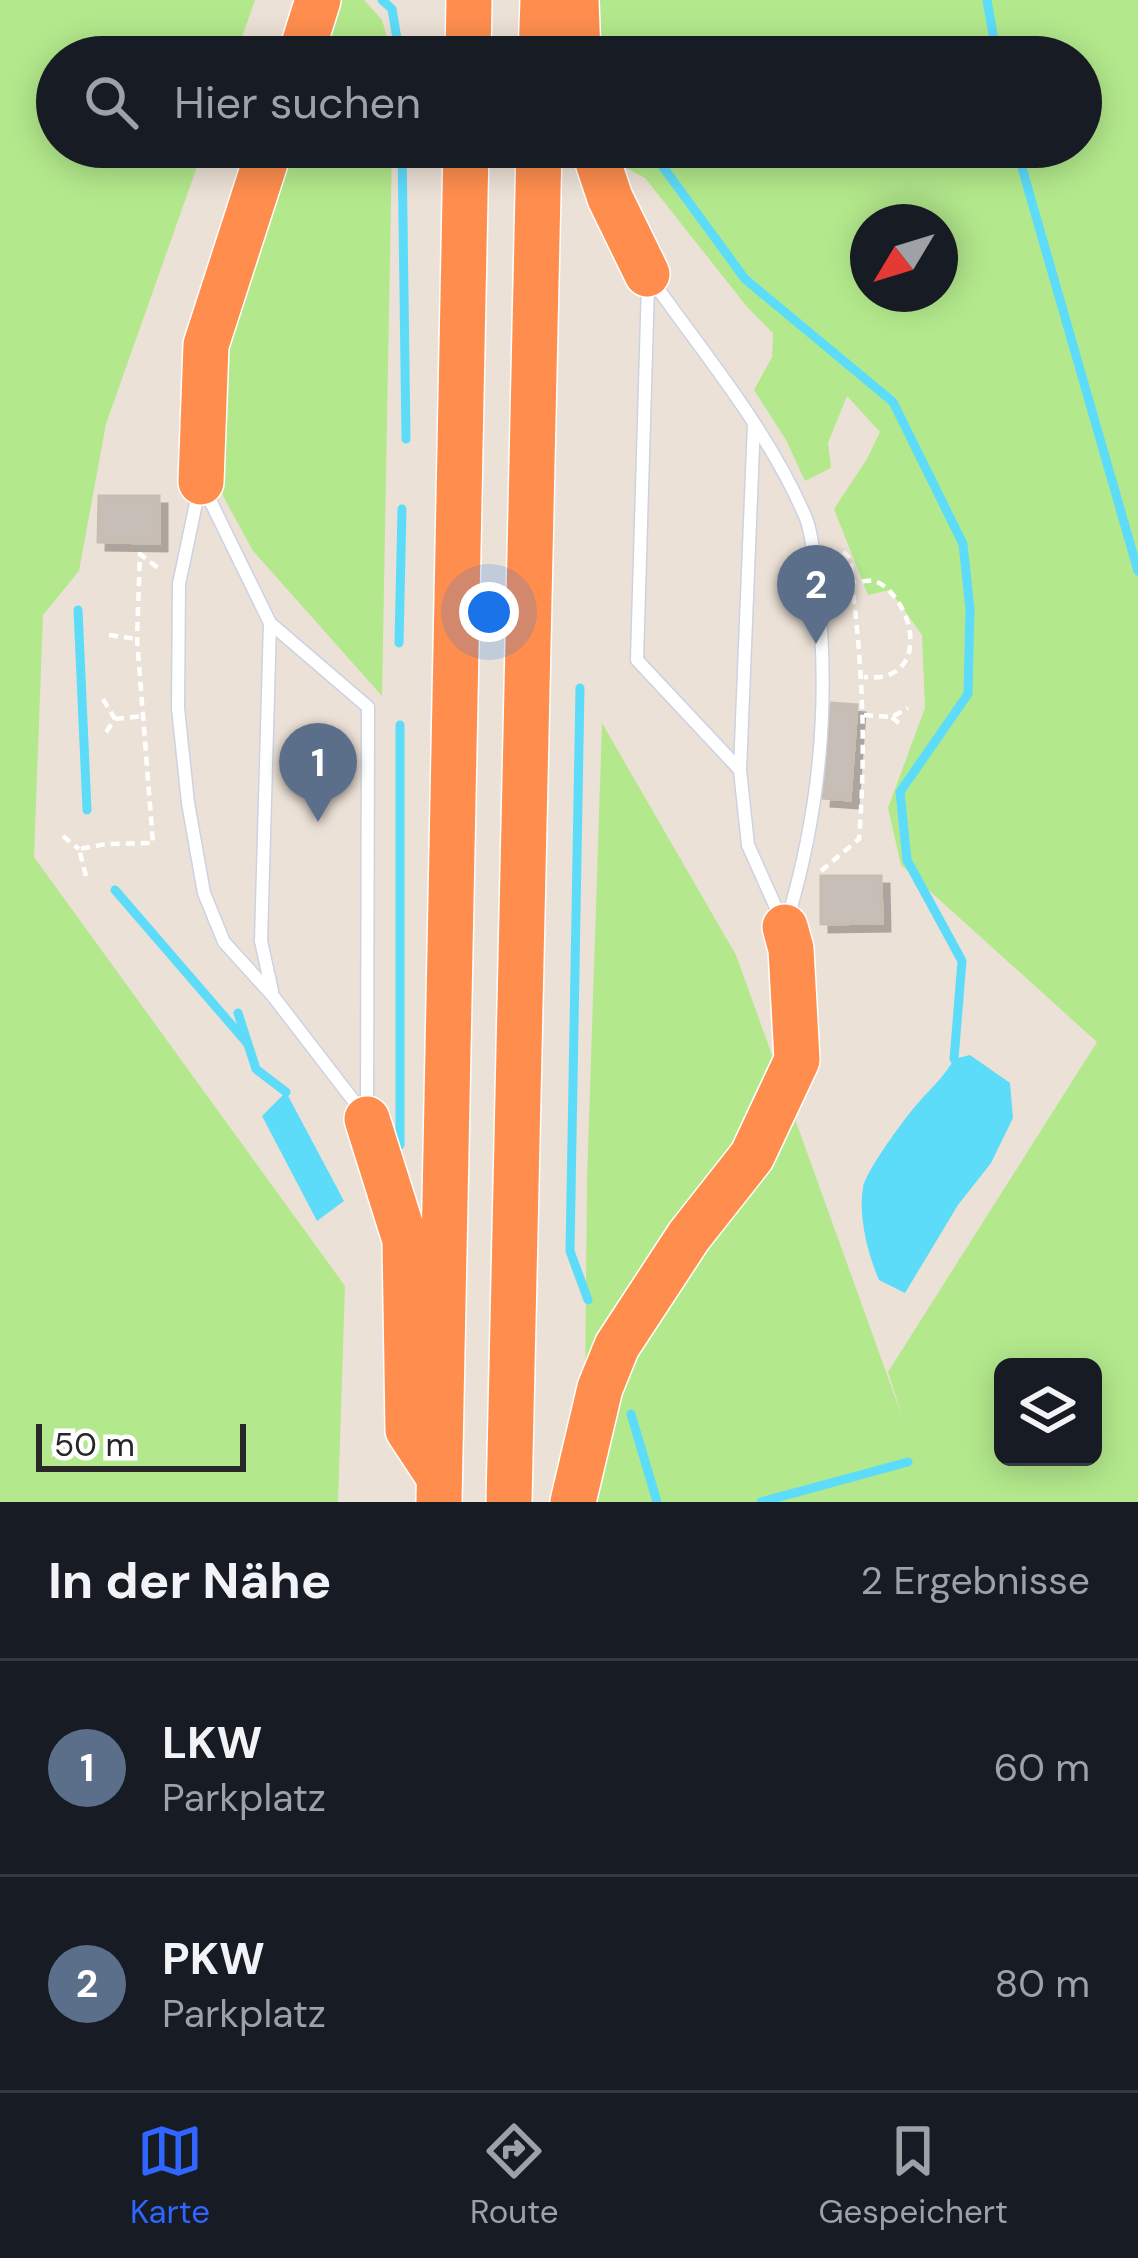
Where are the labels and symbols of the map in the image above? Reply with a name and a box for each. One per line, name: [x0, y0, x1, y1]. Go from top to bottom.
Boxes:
north arrow: [850, 204, 958, 312]
pin: 2: [777, 545, 855, 644]
your location: [459, 582, 519, 642]
pin: 1: [279, 723, 357, 822]
scale bar: [36, 1418, 246, 1471]

